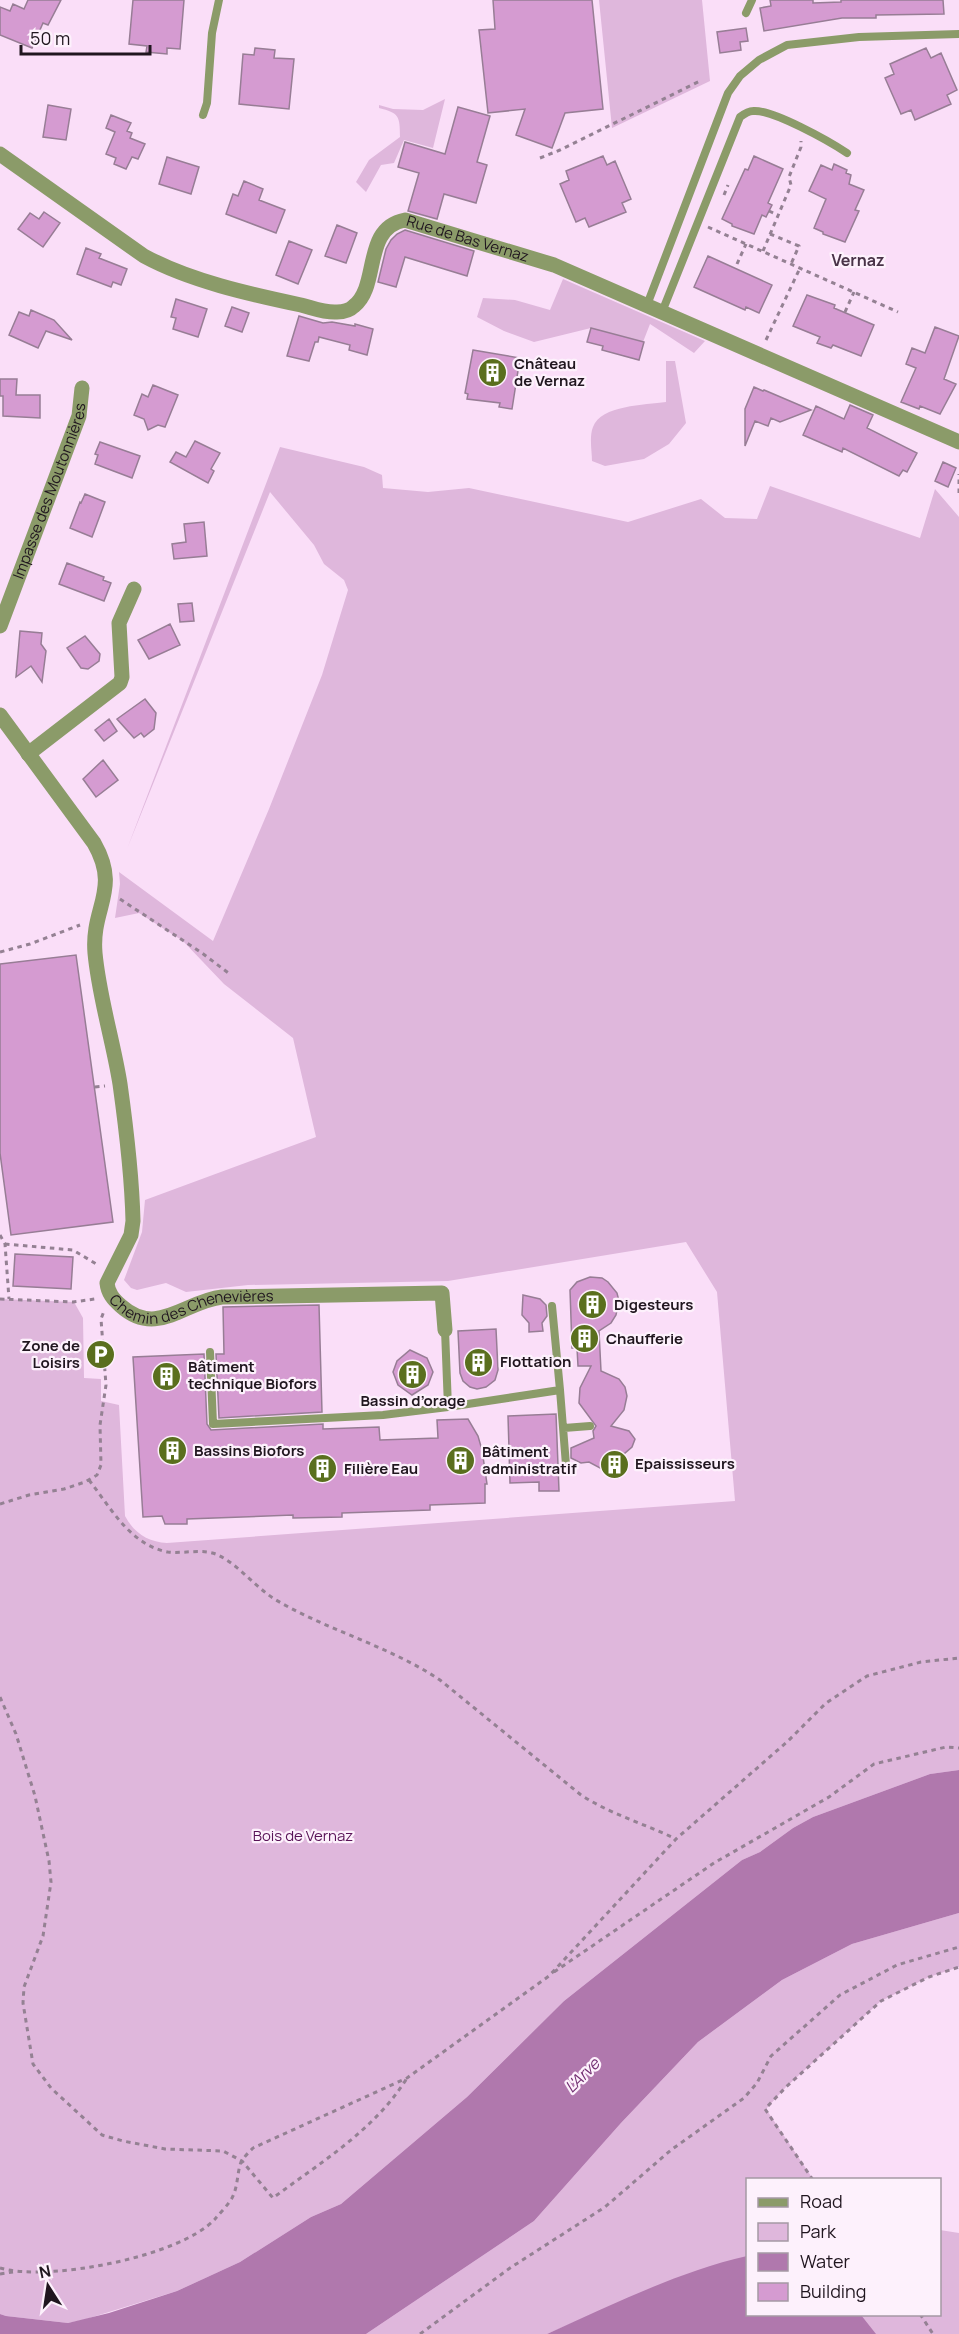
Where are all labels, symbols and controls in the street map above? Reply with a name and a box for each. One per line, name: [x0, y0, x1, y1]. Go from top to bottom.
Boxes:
scale bar: [21, 18, 150, 56]
text: 50 m: [30, 26, 70, 50]
street label: Rue de Bas Vernaz: [404, 210, 532, 267]
district label: Vernaz: [831, 249, 885, 271]
place label: Château de Vernaz: [514, 353, 585, 391]
building icon: Château de Vernaz: [477, 357, 509, 389]
street label: Impasse des Moutonnières: [8, 402, 90, 582]
street label: Chemin des Chenevières: [105, 1285, 274, 1329]
building icon: Digesteurs: [577, 1289, 609, 1321]
place label: Digesteurs: [614, 1294, 693, 1315]
building icon: Chaufferie: [569, 1323, 601, 1355]
place label: Chaufferie: [606, 1328, 683, 1349]
place label: Zone de Loisirs: [21, 1335, 80, 1373]
parking icon: Zone de Loisirs: [85, 1339, 117, 1371]
building icon: Flottation: [463, 1346, 495, 1378]
place label: Flottation: [500, 1351, 571, 1372]
place label: Bâtiment technique Biofors: [188, 1356, 317, 1394]
building icon: Bassin d’orage: [397, 1358, 429, 1390]
building icon: Bâtiment technique Biofors: [151, 1360, 183, 1392]
place label: Bassin d’orage: [360, 1390, 466, 1411]
building icon: Bassins Biofors: [157, 1435, 189, 1467]
place label: Bassins Biofors: [194, 1440, 304, 1461]
place label: Bâtiment administratif: [482, 1441, 577, 1479]
building icon: Bâtiment administratif: [445, 1445, 477, 1477]
building icon: Epaississeurs: [598, 1448, 630, 1480]
building icon: Filière Eau: [307, 1453, 339, 1485]
place label: Epaississeurs: [635, 1453, 735, 1474]
place label: Filière Eau: [344, 1458, 418, 1479]
park label: Bois de Vernaz: [253, 1825, 353, 1846]
water label: L'Arve: [560, 2052, 605, 2097]
legend: [746, 2178, 941, 2316]
text: Road: [800, 2189, 843, 2213]
text: Park: [800, 2219, 837, 2243]
text: Water: [800, 2249, 850, 2273]
north arrow: [18, 2256, 78, 2316]
text: N: [37, 2259, 53, 2283]
text: Building: [800, 2279, 866, 2303]

